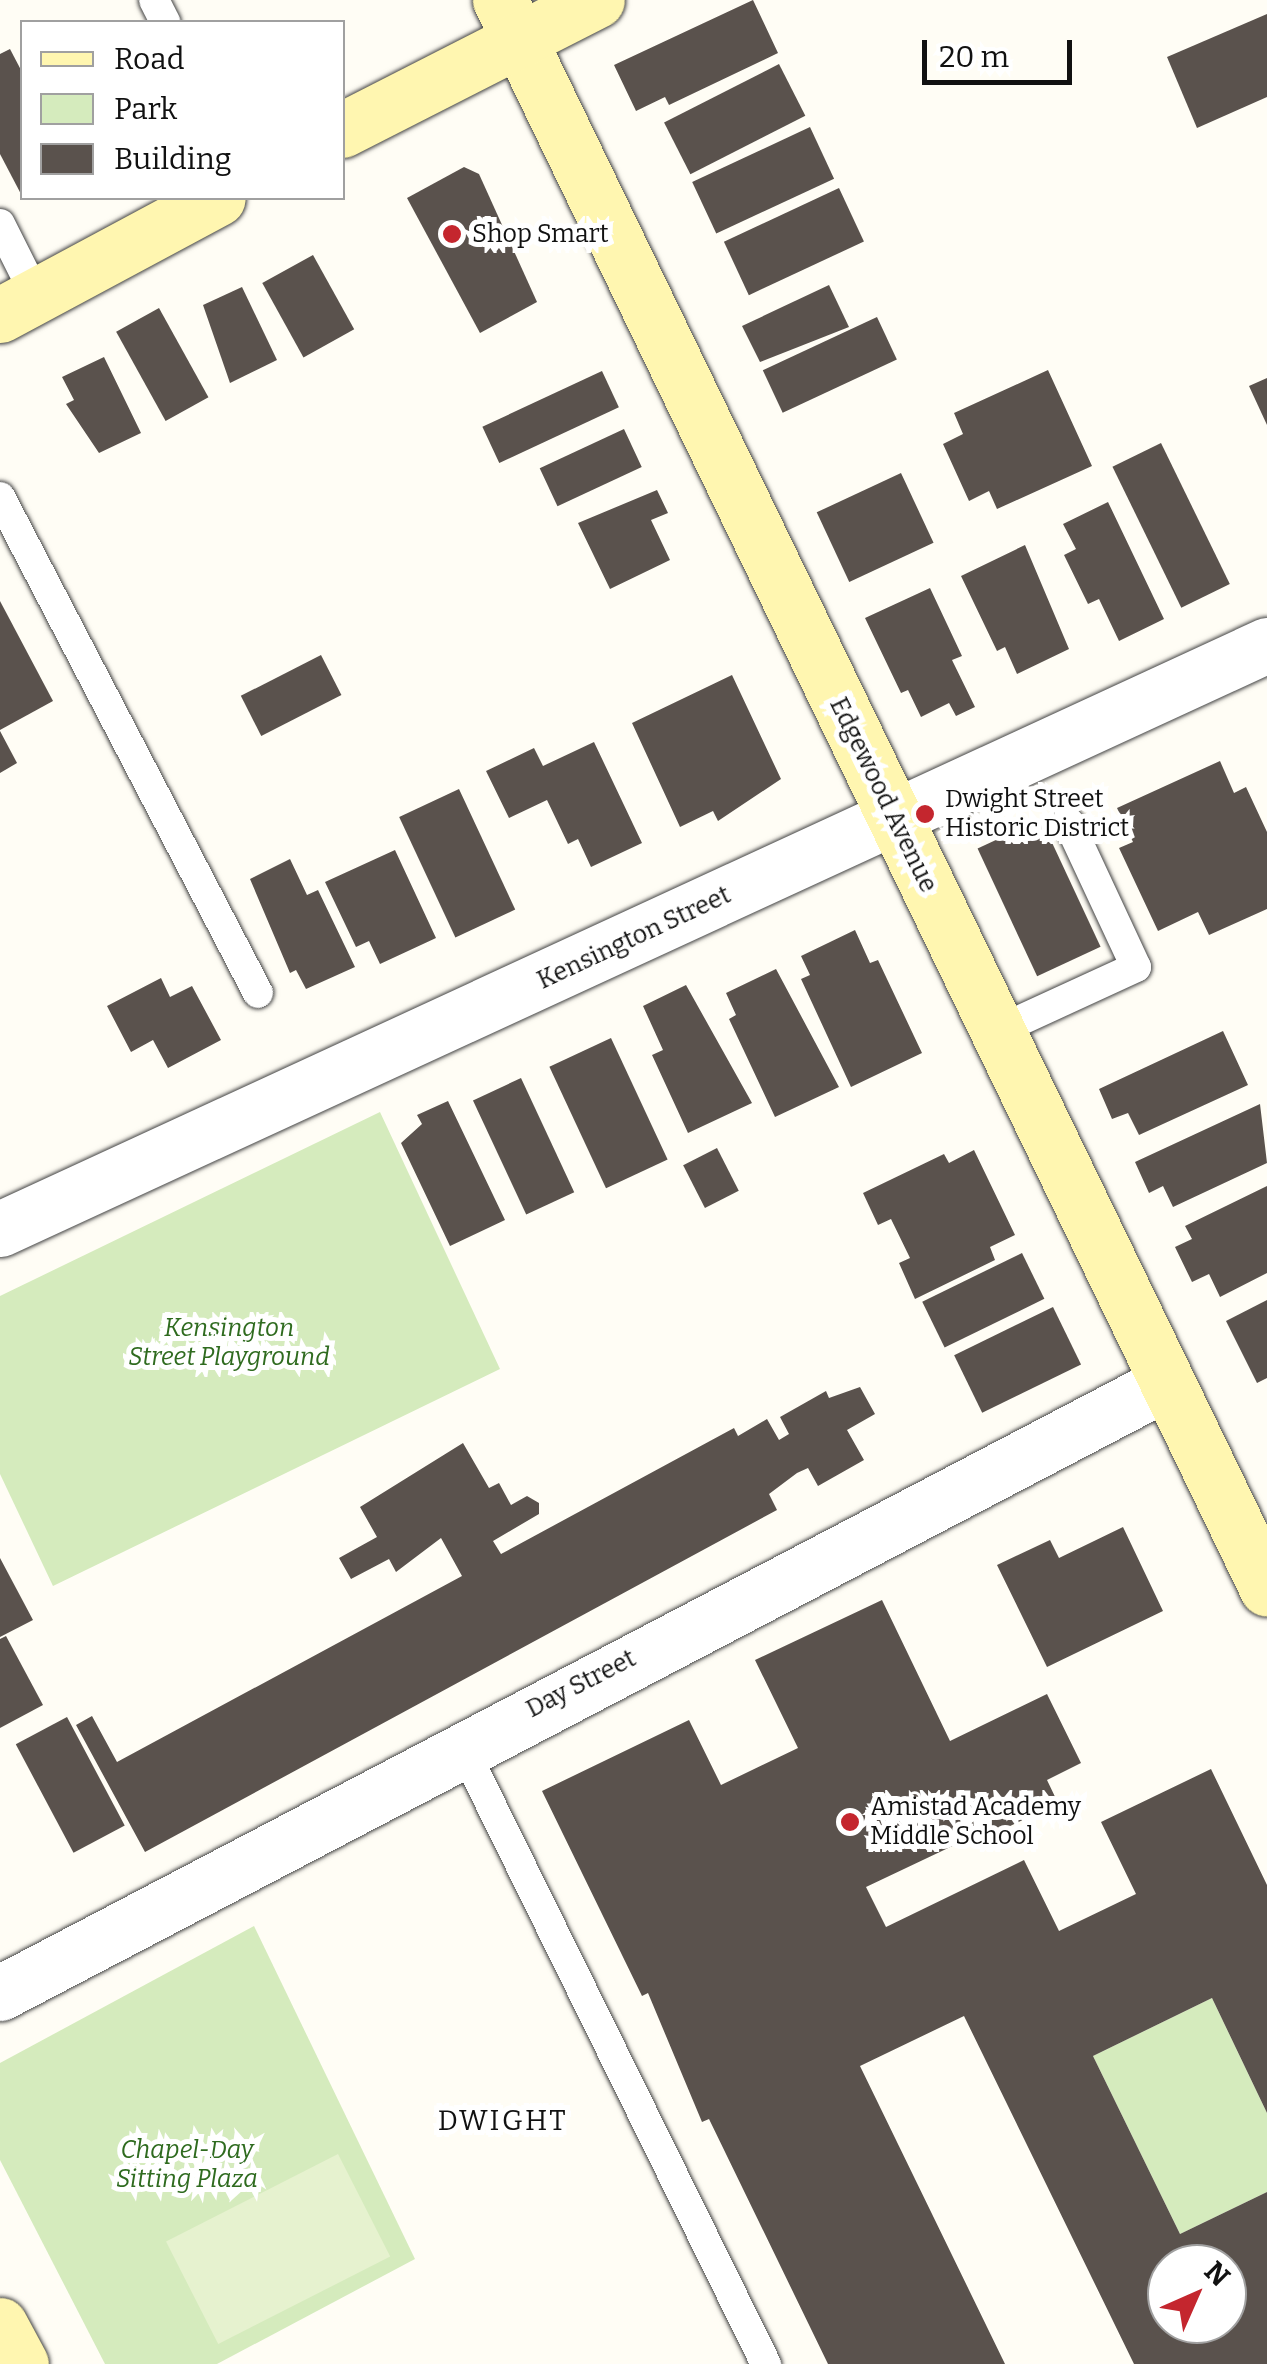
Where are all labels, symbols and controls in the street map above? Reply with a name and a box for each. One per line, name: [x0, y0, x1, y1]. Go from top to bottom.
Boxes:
legend: [20, 20, 345, 200]
scale bar: [927, 20, 1077, 82]
text: 20 m: [939, 39, 1009, 75]
text: Road: [114, 41, 185, 77]
text: Park: [114, 91, 177, 127]
text: Building: [114, 141, 232, 177]
place label: Shop Smart: [472, 219, 609, 249]
marker: Shop Smart: [441, 223, 463, 245]
street label: Edgewood Avenue: [823, 693, 943, 897]
place label: Dwight Street Historic District: [945, 785, 1129, 844]
marker: Dwight Street Historic District: [914, 803, 936, 825]
street label: Kensington Street: [533, 880, 735, 996]
park label: Kensington Street Playground: [128, 1314, 330, 1373]
street label: Day Street: [521, 1644, 641, 1724]
place label: Amistad Academy Middle School: [870, 1793, 1081, 1852]
marker: Amistad Academy Middle School: [839, 1811, 861, 1833]
district label: DWIGHT: [438, 2104, 568, 2138]
park label: Chapel-Day Sitting Plaza: [116, 2136, 258, 2195]
north arrow: [1147, 2244, 1247, 2344]
text: N: [1198, 2255, 1236, 2293]

